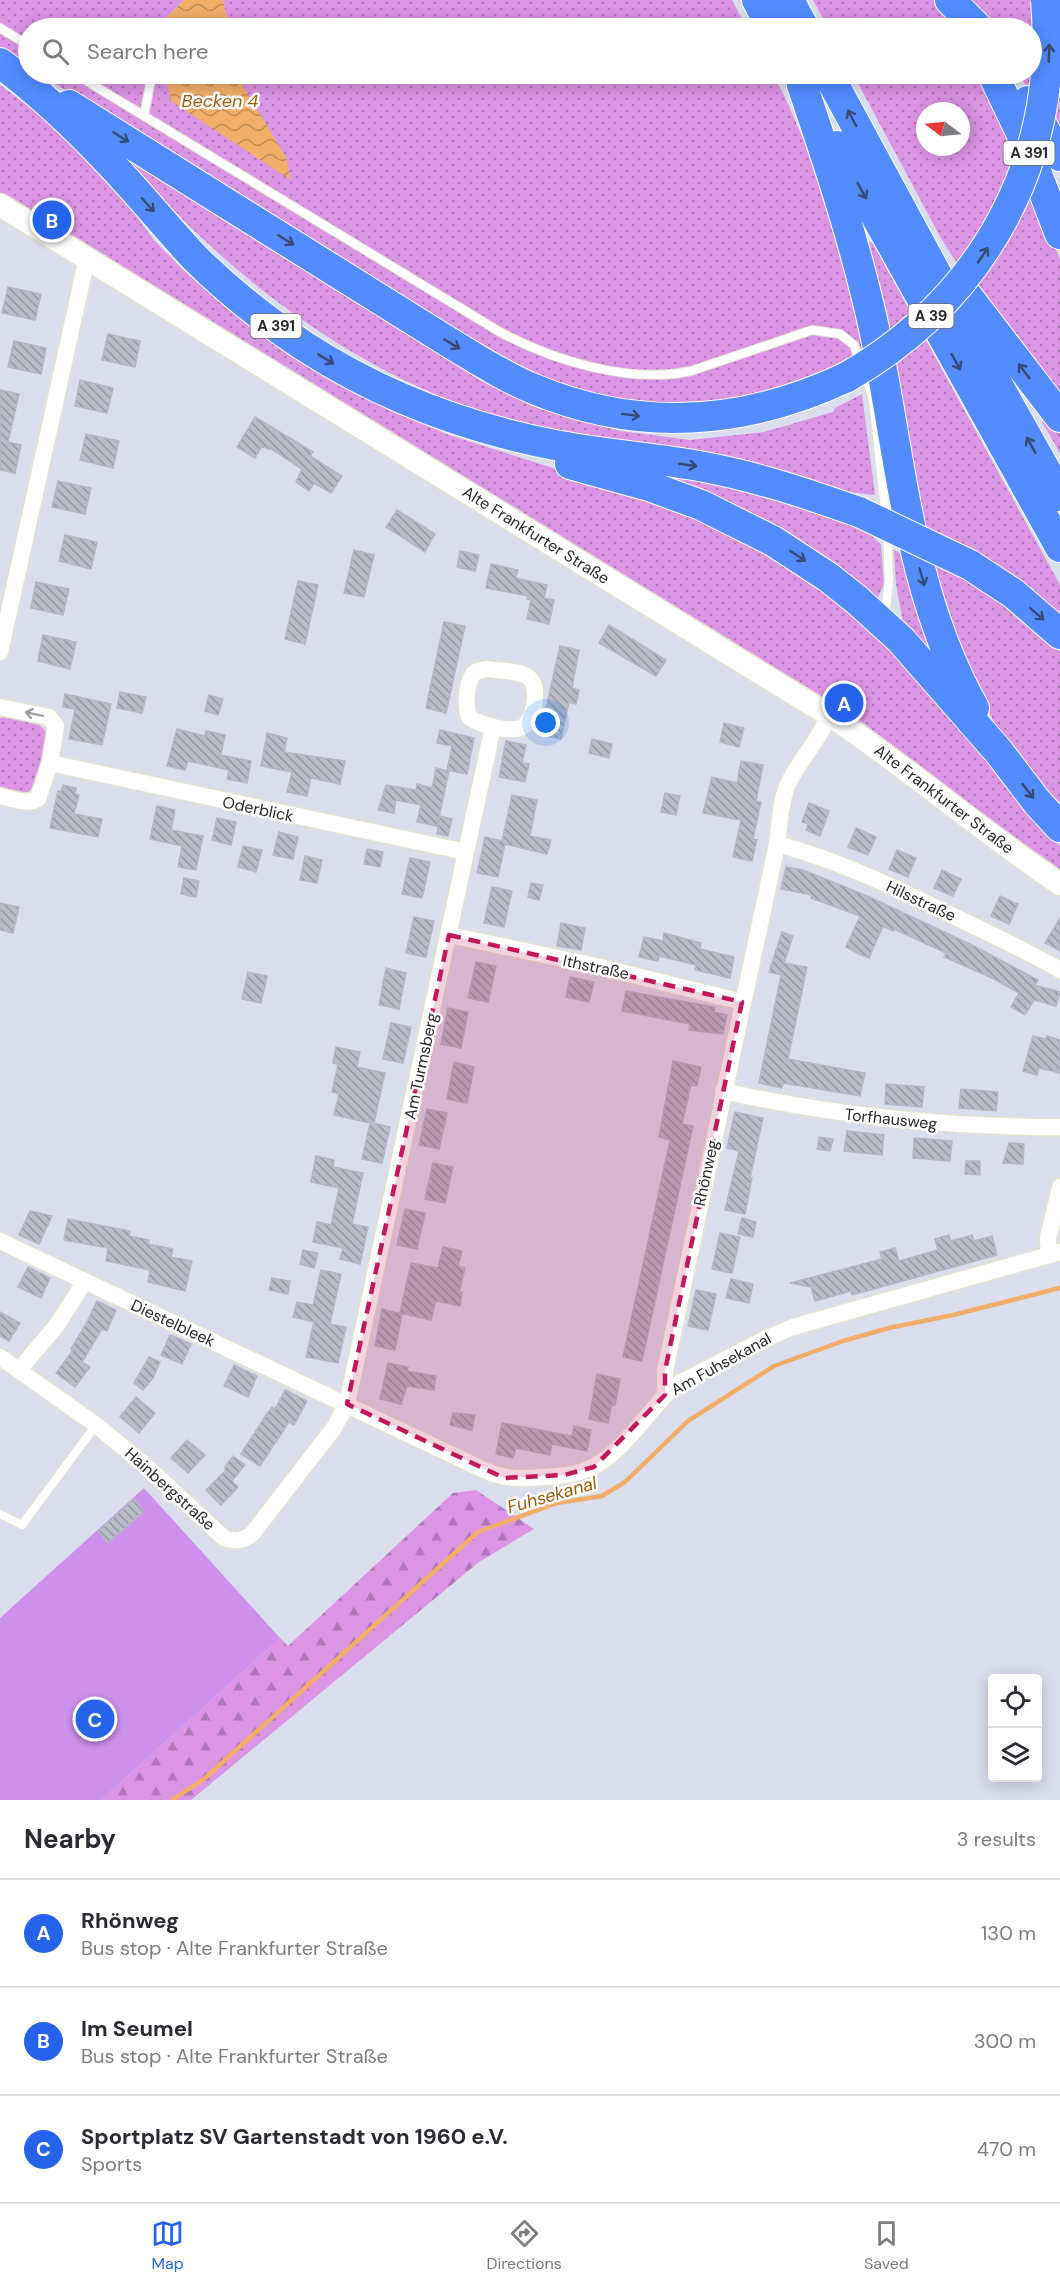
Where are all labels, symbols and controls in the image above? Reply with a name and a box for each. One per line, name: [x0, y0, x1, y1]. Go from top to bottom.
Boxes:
search box: [18, 18, 1042, 84]
icon: search: [39, 35, 72, 68]
text: Search here: [87, 37, 208, 66]
one-way arrow: [1043, 43, 1055, 63]
water label: Becken 4: [182, 89, 258, 113]
north arrow: [916, 102, 970, 156]
one-way arrow: [846, 110, 858, 127]
one-way arrow: [112, 132, 129, 144]
road number: A 391: [1004, 141, 1054, 165]
one-way arrow: [856, 182, 868, 199]
one-way arrow: [141, 197, 155, 212]
pin: B: [32, 198, 72, 242]
one-way arrow: [277, 235, 294, 247]
one-way arrow: [977, 248, 989, 264]
road number: A 39: [908, 304, 954, 328]
road number: A 391: [250, 314, 302, 338]
one-way arrow: [443, 338, 460, 350]
one-way arrow: [950, 353, 962, 370]
one-way arrow: [317, 354, 334, 366]
one-way arrow: [1017, 364, 1030, 380]
one-way arrow: [621, 410, 641, 421]
one-way arrow: [1025, 436, 1037, 453]
one-way arrow: [677, 459, 697, 470]
street label: Alte Frankfurter Straße: [459, 481, 613, 589]
one-way arrow: [789, 551, 806, 563]
one-way arrow: [917, 567, 928, 586]
one-way arrow: [1029, 607, 1044, 621]
pin: A: [824, 680, 864, 726]
one-way arrow: [25, 708, 44, 719]
your location: [531, 708, 560, 737]
street label: Alte Frankfurter Straße: [870, 740, 1018, 858]
one-way arrow: [1022, 782, 1035, 798]
street label: Oderblick: [221, 791, 295, 827]
street label: Hilsstraße: [883, 876, 959, 926]
street label: Ithstraße: [561, 950, 631, 984]
street label: Am Turmsberg: [399, 1011, 443, 1121]
street label: Torfhausweg: [844, 1104, 938, 1134]
street label: Rhönweg: [689, 1138, 723, 1208]
street label: Diestelbleek: [128, 1294, 218, 1352]
street label: Am Fuhsekanal: [667, 1328, 775, 1400]
street label: Hainbergstraße: [120, 1443, 220, 1535]
water label: Fuhsekanal: [504, 1470, 601, 1519]
map controls: [988, 1674, 1042, 1782]
button: locate: [988, 1674, 1042, 1728]
pin: C: [76, 1696, 115, 1742]
button: layers: [988, 1728, 1042, 1782]
text: Nearby: [24, 1822, 116, 1856]
text: 3 results: [957, 1826, 1036, 1852]
text: Rhönweg: [81, 1906, 179, 1935]
text: A: [36, 1920, 51, 1946]
text: 130 m: [981, 1920, 1036, 1946]
text: Bus stop · Alte Frankfurter Straße: [81, 1935, 388, 1961]
text: Im Seumel: [81, 2014, 193, 2043]
text: B: [37, 2028, 50, 2054]
text: 300 m: [974, 2028, 1036, 2054]
text: Bus stop · Alte Frankfurter Straße: [81, 2043, 388, 2069]
text: Sportplatz SV Gartenstadt von 1960 e.V.: [81, 2122, 508, 2151]
text: C: [36, 2136, 51, 2162]
text: 470 m: [977, 2136, 1036, 2162]
text: Sports: [81, 2151, 142, 2177]
tab: Map: [151, 2217, 184, 2274]
tab: Directions: [486, 2217, 562, 2274]
tab: Saved: [864, 2217, 909, 2274]

